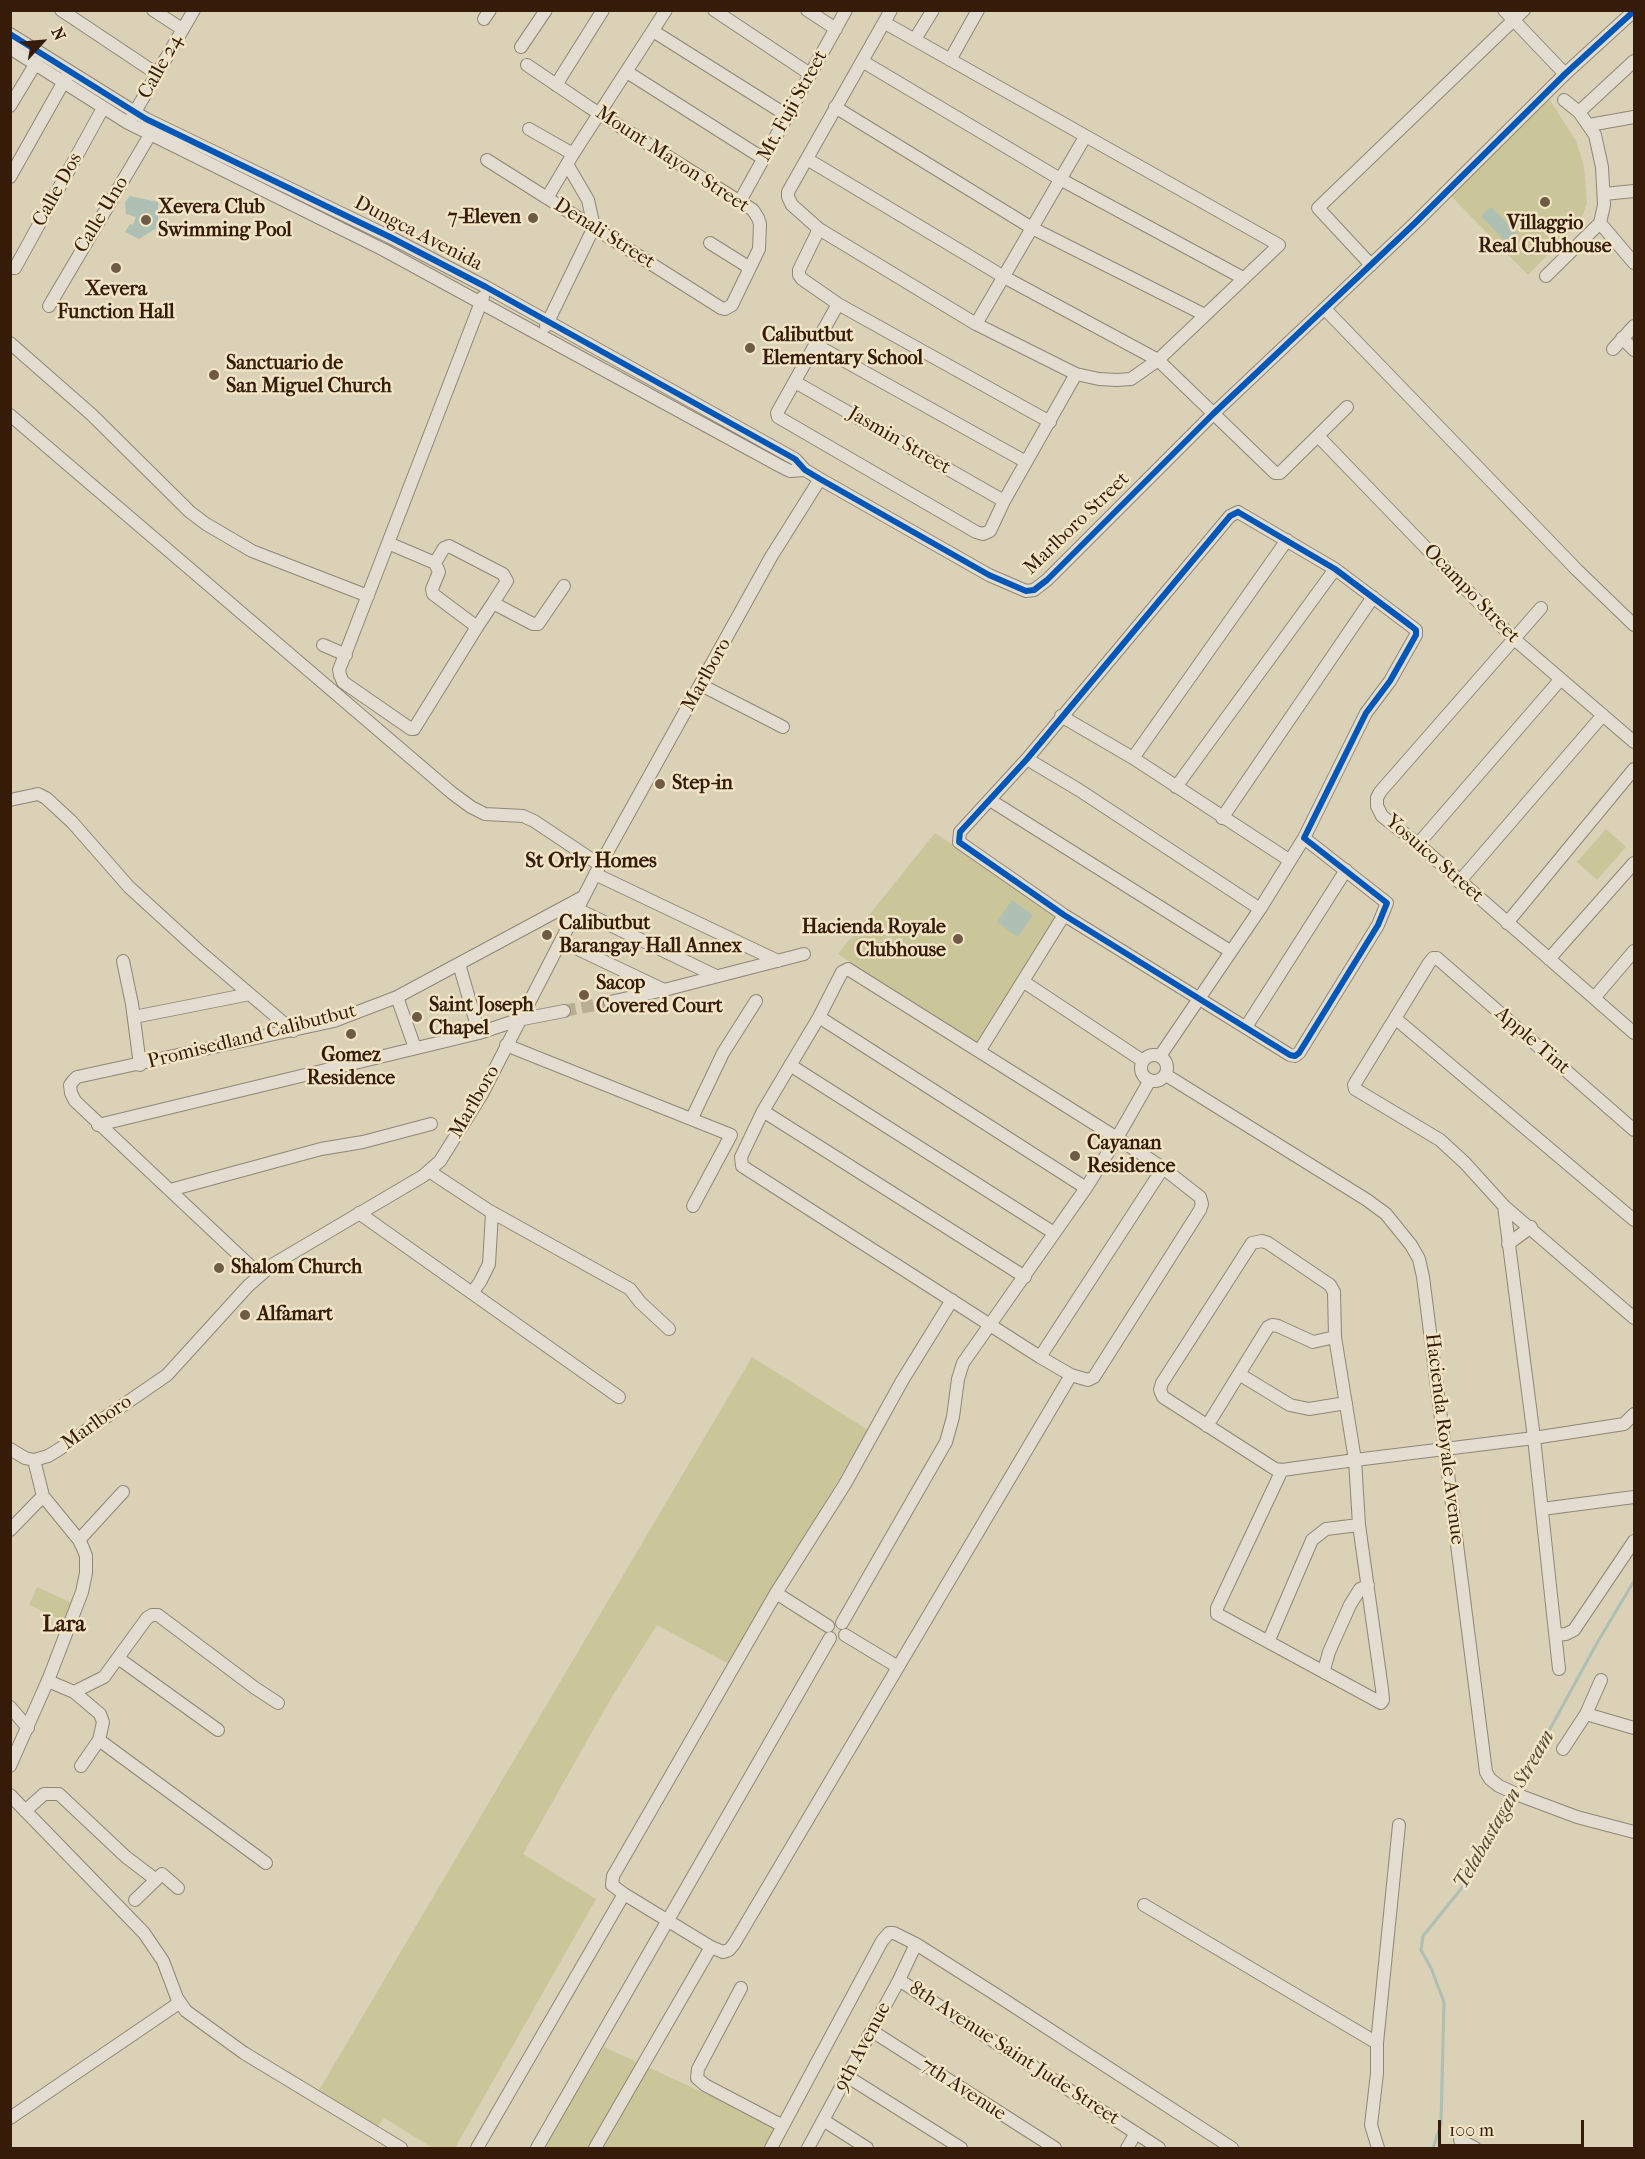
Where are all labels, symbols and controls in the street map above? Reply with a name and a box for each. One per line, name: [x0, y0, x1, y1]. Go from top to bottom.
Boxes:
north arrow: [12, 12, 72, 72]
text: N: [47, 24, 70, 44]
street label: Calle 24: [134, 31, 188, 103]
street label: Mt. Fuji Street: [753, 46, 833, 166]
street label: Mount Mayon Street: [591, 101, 753, 219]
street label: Calle Dos: [28, 149, 88, 231]
street label: Calle Uno: [70, 172, 134, 258]
street label: Dungca Avenida: [350, 191, 486, 277]
street label: Denali Street: [549, 193, 659, 275]
marker: Villaggio Real Clubhouse: [1538, 195, 1552, 209]
place label: Xevera Club Swimming Pool: [158, 196, 292, 243]
place label: 7-Eleven: [448, 206, 521, 230]
marker: 7-Eleven: [526, 211, 540, 225]
place label: Villaggio Real Clubhouse: [1478, 212, 1612, 259]
marker: Xevera Club Swimming Pool: [139, 213, 153, 227]
marker: Xevera Function Hall: [109, 261, 123, 275]
place label: Xevera Function Hall: [57, 278, 175, 325]
place label: Calibutbut Elementary School: [762, 324, 923, 371]
marker: Calibutbut Elementary School: [743, 341, 757, 355]
place label: Sanctuario de San Miguel Church: [226, 352, 392, 399]
marker: Sanctuario de San Miguel Church: [207, 368, 221, 382]
street label: Jasmin Street: [843, 402, 955, 480]
street label: Marlboro Street: [1019, 468, 1135, 580]
street label: Ocampo Street: [1418, 539, 1524, 649]
street label: Marlboro: [677, 634, 737, 716]
place label: Step-in: [672, 772, 733, 796]
marker: Step-in: [653, 777, 667, 791]
street label: Yosuico Street: [1380, 810, 1488, 908]
district label: St Orly Homes: [525, 849, 657, 875]
place label: Calibutbut Barangay Hall Annex: [559, 912, 742, 959]
place label: Hacienda Royale Clubhouse: [802, 916, 946, 963]
marker: Calibutbut Barangay Hall Annex: [540, 928, 554, 942]
marker: Hacienda Royale Clubhouse: [951, 932, 965, 946]
place label: Sacop Covered Court: [596, 972, 723, 1019]
marker: Sacop Covered Court: [577, 988, 591, 1002]
place label: Saint Joseph Chapel: [429, 994, 534, 1041]
street label: Promisedland Calibutbut: [145, 999, 359, 1075]
street label: Apple Tint: [1490, 1002, 1574, 1080]
marker: Saint Joseph Chapel: [410, 1010, 424, 1024]
marker: Gomez Residence: [344, 1027, 358, 1041]
place label: Gomez Residence: [307, 1044, 395, 1091]
street label: Marlboro: [445, 1061, 505, 1143]
place label: Cayanan Residence: [1087, 1132, 1175, 1179]
marker: Cayanan Residence: [1068, 1149, 1082, 1163]
place label: Shalom Church: [231, 1256, 362, 1280]
marker: Shalom Church: [212, 1261, 226, 1275]
place label: Alfamart: [257, 1303, 333, 1327]
marker: Alfamart: [238, 1308, 252, 1322]
street label: Hacienda Royale Avenue: [1419, 1332, 1469, 1546]
street label: Marlboro: [57, 1390, 137, 1456]
district label: Lara: [42, 1613, 86, 1639]
water label: Telabastagan Stream: [1449, 1726, 1561, 1894]
street label: 8th Avenue Saint Jude Street: [904, 1977, 1124, 2131]
street label: 9th Avenue: [829, 1998, 897, 2096]
street label: 7th Avenue: [916, 2054, 1010, 2126]
scale bar: [1441, 2108, 1586, 2146]
text: 100 m: [1449, 2120, 1494, 2141]

